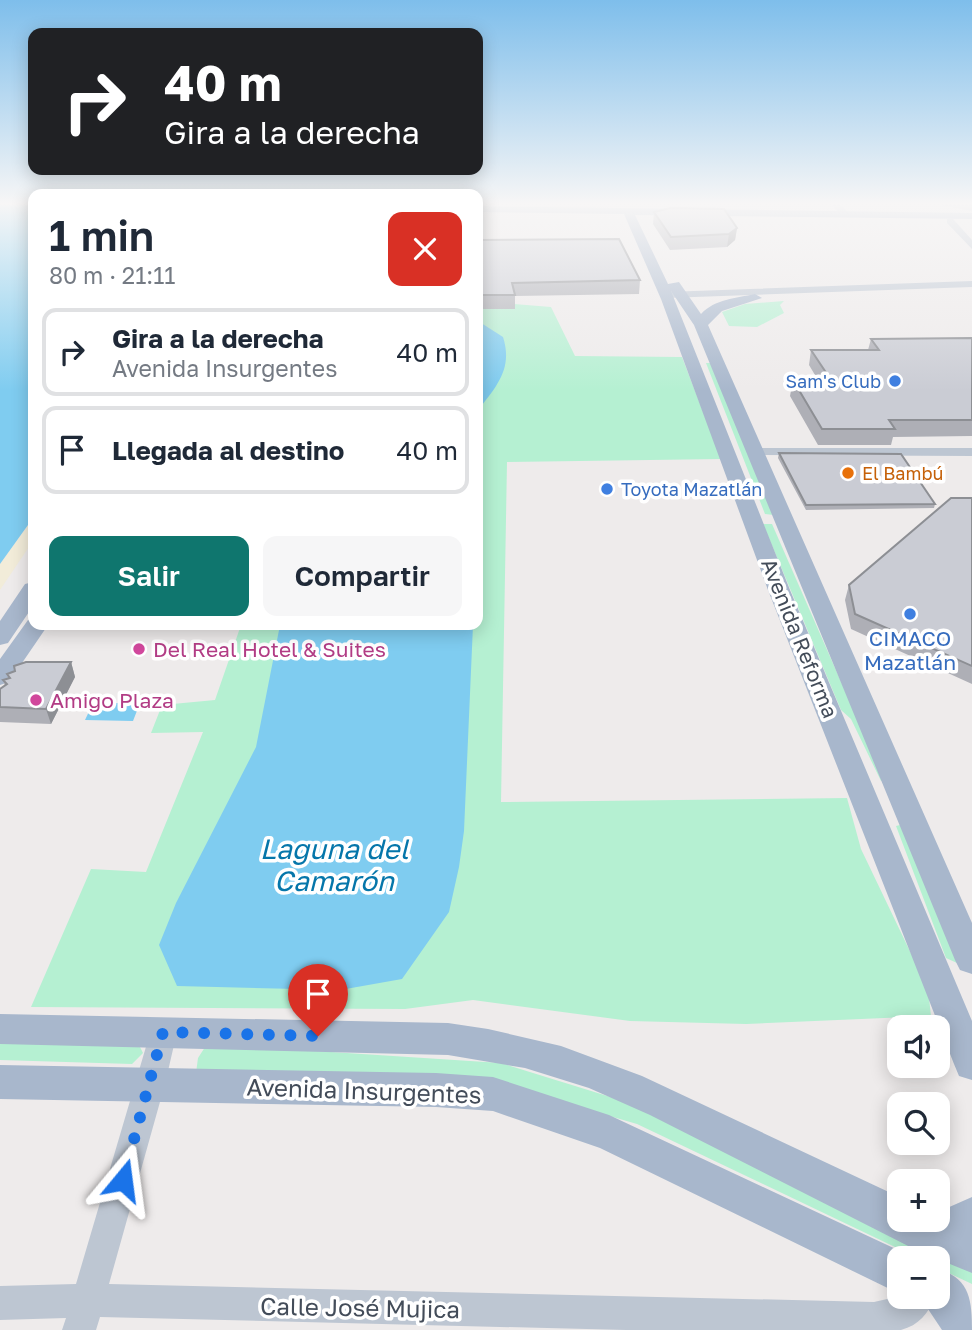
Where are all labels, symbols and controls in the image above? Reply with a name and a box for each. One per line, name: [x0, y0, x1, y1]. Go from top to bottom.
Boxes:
text: 40 m: [164, 53, 282, 112]
icon: right: [49, 56, 140, 147]
text: Gira a la derecha: [164, 113, 420, 151]
text: 1 min: [49, 210, 154, 260]
button: close: [388, 212, 462, 286]
text: 80 m · 21:11: [49, 261, 176, 289]
text: Gira a la derecha: [112, 323, 324, 354]
icon: right: [53, 333, 91, 371]
text: 40 m: [397, 337, 458, 368]
text: Avenida Insurgentes: [112, 354, 337, 382]
place label: Sam's Club: [786, 370, 881, 392]
marker: Sam's Club: [887, 373, 903, 389]
icon: arrive: [53, 431, 91, 469]
text: Llegada al destino: [112, 435, 344, 466]
text: 40 m: [397, 435, 458, 466]
place label: El Bambú: [862, 462, 943, 484]
marker: El Bambú: [840, 465, 856, 481]
place label: Toyota Mazatlán: [621, 478, 762, 500]
marker: Toyota Mazatlán: [599, 481, 615, 497]
button: Salir: [49, 536, 249, 616]
button: Compartir: [263, 536, 462, 616]
street label: Avenida Reforma: [756, 554, 844, 722]
marker: CIMACO Mazatlán: [902, 606, 918, 622]
place label: CIMACO Mazatlán: [864, 625, 956, 675]
place label: Del Real Hotel & Suites: [153, 636, 386, 662]
marker: Del Real Hotel & Suites: [131, 641, 147, 657]
place label: Amigo Plaza: [50, 687, 174, 713]
marker: Amigo Plaza: [28, 692, 44, 708]
water label: Laguna del Camarón: [260, 832, 409, 897]
pin: [288, 964, 348, 1036]
icon: arrive: [299, 975, 337, 1013]
map controls: [887, 1015, 950, 1309]
button: sound: [887, 1015, 950, 1078]
street label: Avenida Insurgentes: [246, 1071, 482, 1109]
button: search: [887, 1092, 950, 1155]
position arrow: [86, 1143, 160, 1217]
button: +: [887, 1169, 950, 1232]
button: −: [887, 1246, 950, 1309]
street label: Calle José Mujica: [260, 1291, 460, 1323]

